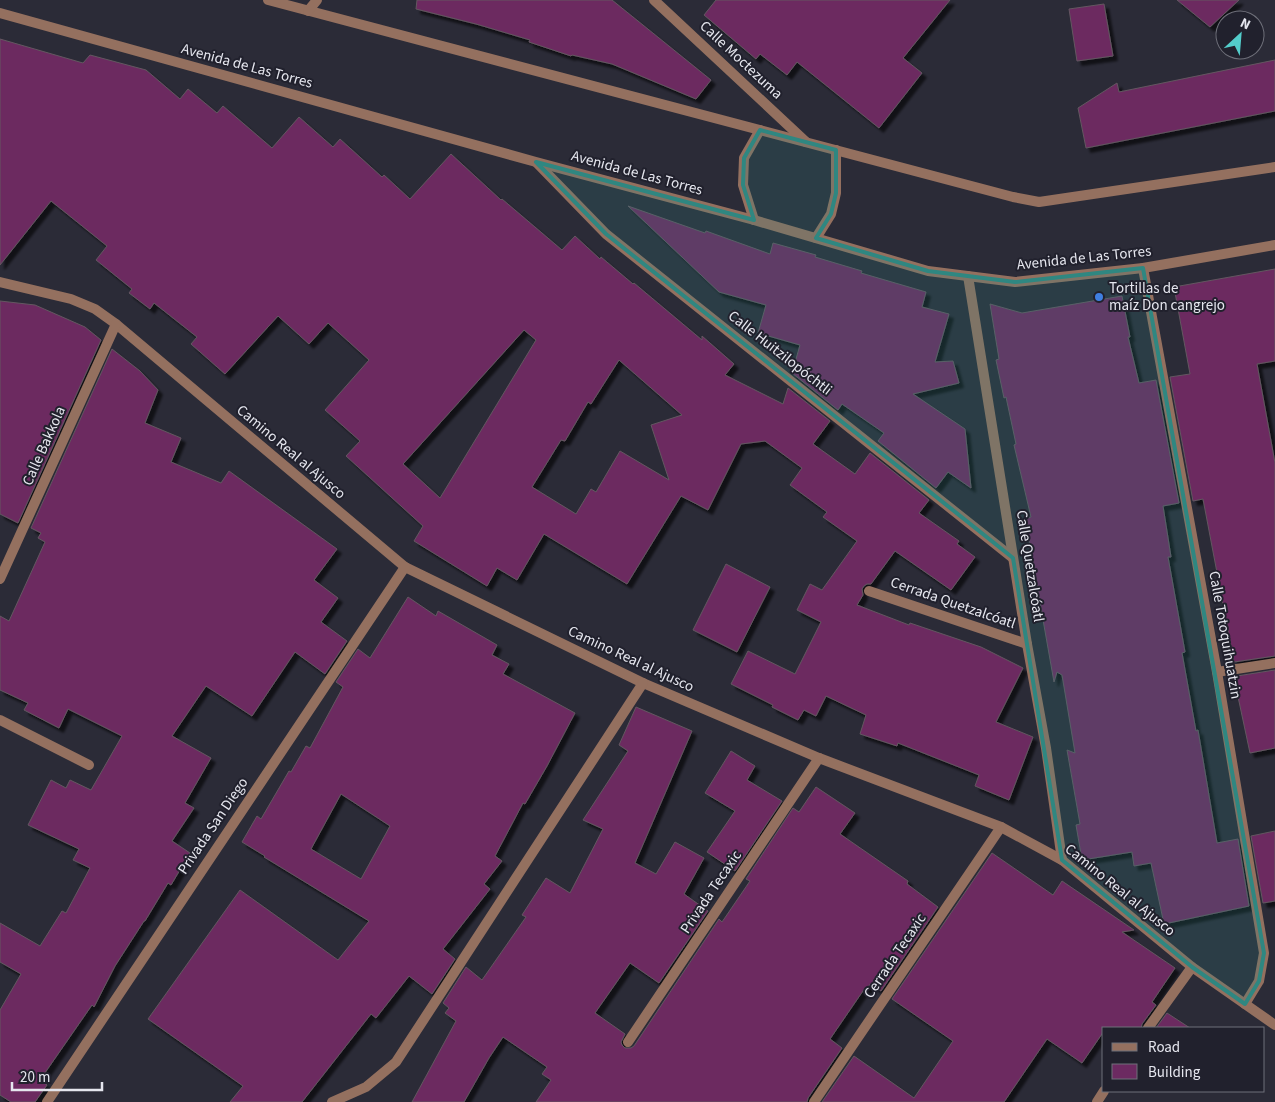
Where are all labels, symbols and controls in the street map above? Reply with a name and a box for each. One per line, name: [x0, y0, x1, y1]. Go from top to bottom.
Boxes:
north arrow: [1215, 10, 1265, 60]
text: N: [1237, 13, 1254, 35]
street label: Calle Moctezuma: [695, 16, 787, 104]
street label: Avenida de Las Torres: [179, 38, 315, 94]
street label: Avenida de Las Torres: [569, 145, 705, 201]
street label: Avenida de Las Torres: [1016, 240, 1152, 276]
place label: Tortillas de maíz Don cangrejo: [1109, 278, 1225, 316]
marker: Tortillas de maíz Don cangrejo: [1093, 291, 1105, 303]
street label: Calle Huitzilopóchtli: [724, 306, 836, 400]
street label: Camino Real al Ajusco: [232, 400, 350, 504]
street label: Calle Bakkola: [17, 403, 71, 489]
street label: Calle Quetzalcóatl: [1011, 509, 1049, 624]
street label: Calle Totoquihuatzin: [1203, 569, 1247, 701]
street label: Cerrada Quetzalcóatl: [888, 572, 1019, 634]
street label: Camino Real al Ajusco: [565, 621, 697, 697]
street label: Privada San Diego: [173, 773, 253, 879]
street label: Camino Real al Ajusco: [1060, 839, 1180, 941]
street label: Privada Tecaxic: [675, 846, 747, 938]
street label: Cerrada Tecaxic: [859, 909, 931, 1003]
legend: [1102, 1027, 1265, 1092]
text: Road: [1148, 1037, 1180, 1058]
scale bar: [12, 1060, 102, 1092]
text: Building: [1148, 1062, 1201, 1083]
text: 20 m: [20, 1067, 50, 1088]

